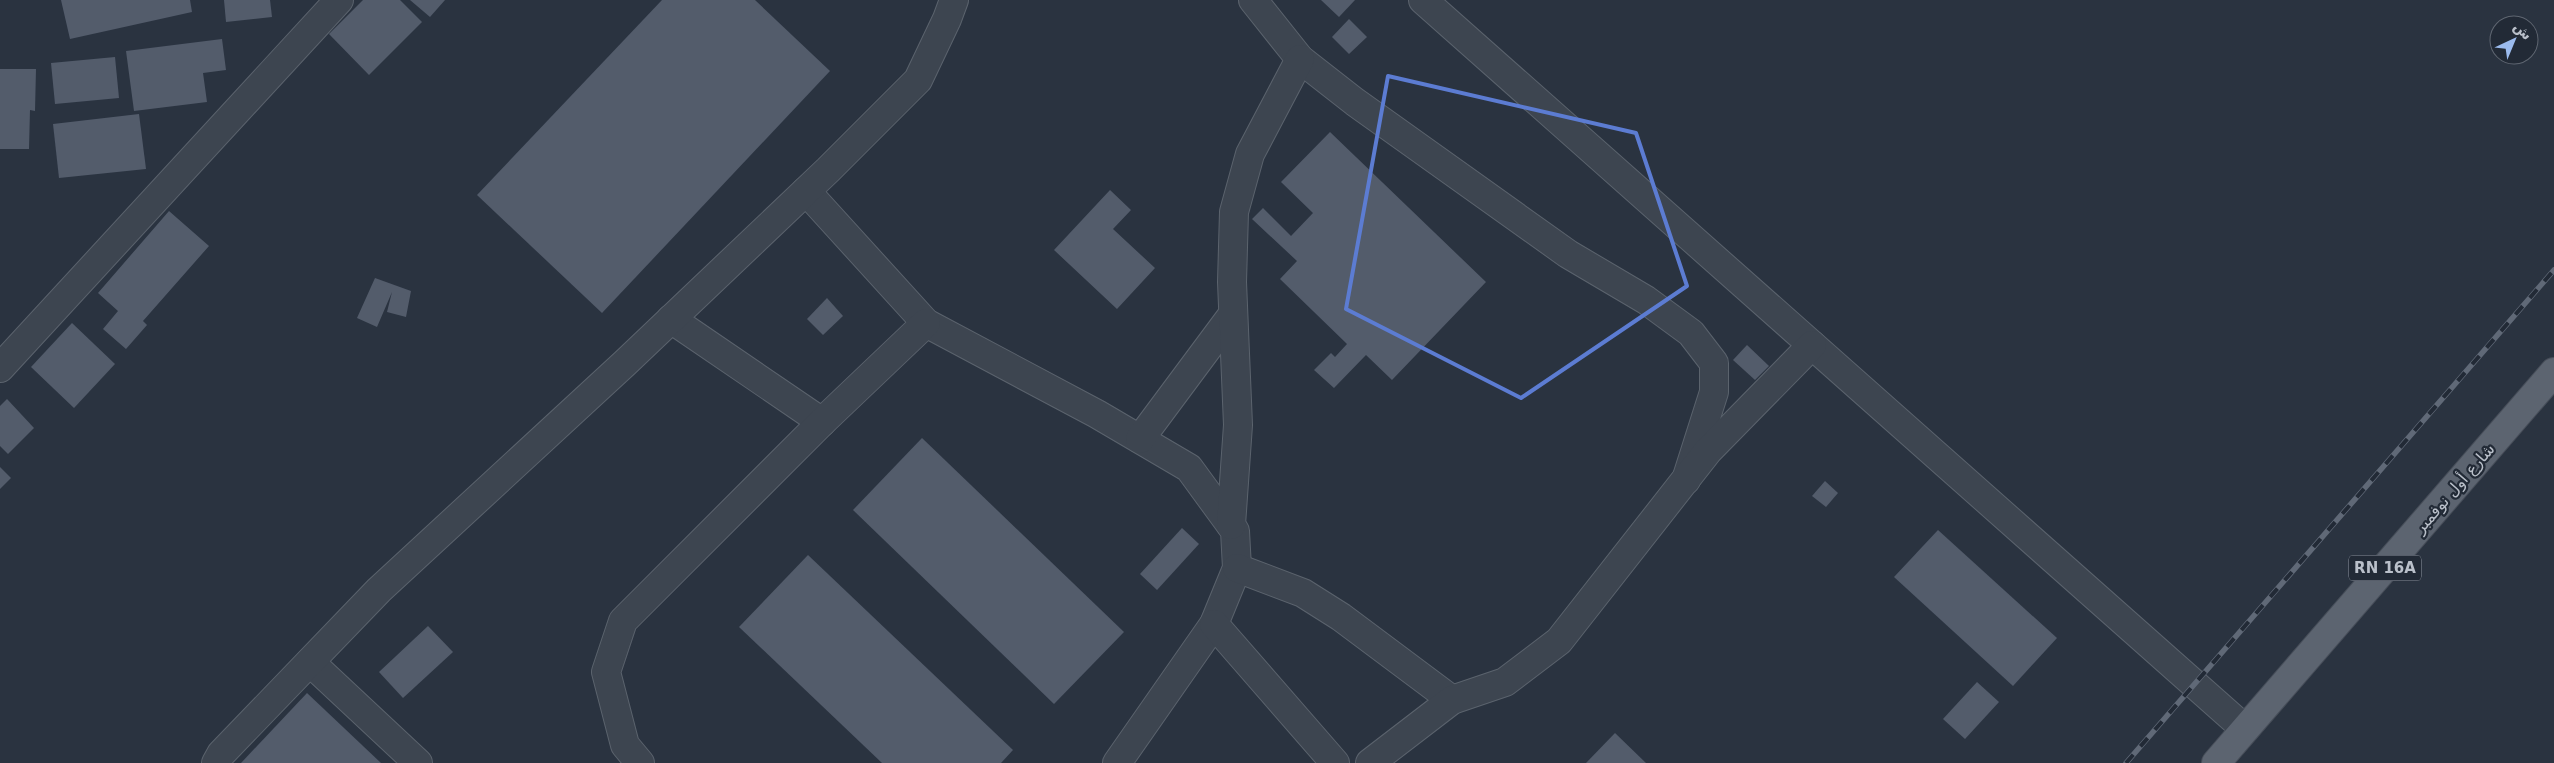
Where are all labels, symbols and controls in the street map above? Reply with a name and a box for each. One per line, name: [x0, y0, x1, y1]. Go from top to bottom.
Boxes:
north arrow: [2489, 15, 2539, 65]
text: ش: [2511, 18, 2536, 43]
street label: شارع أول نوفمبر: [2409, 439, 2499, 539]
road number: RN 16A: [2349, 556, 2421, 580]

